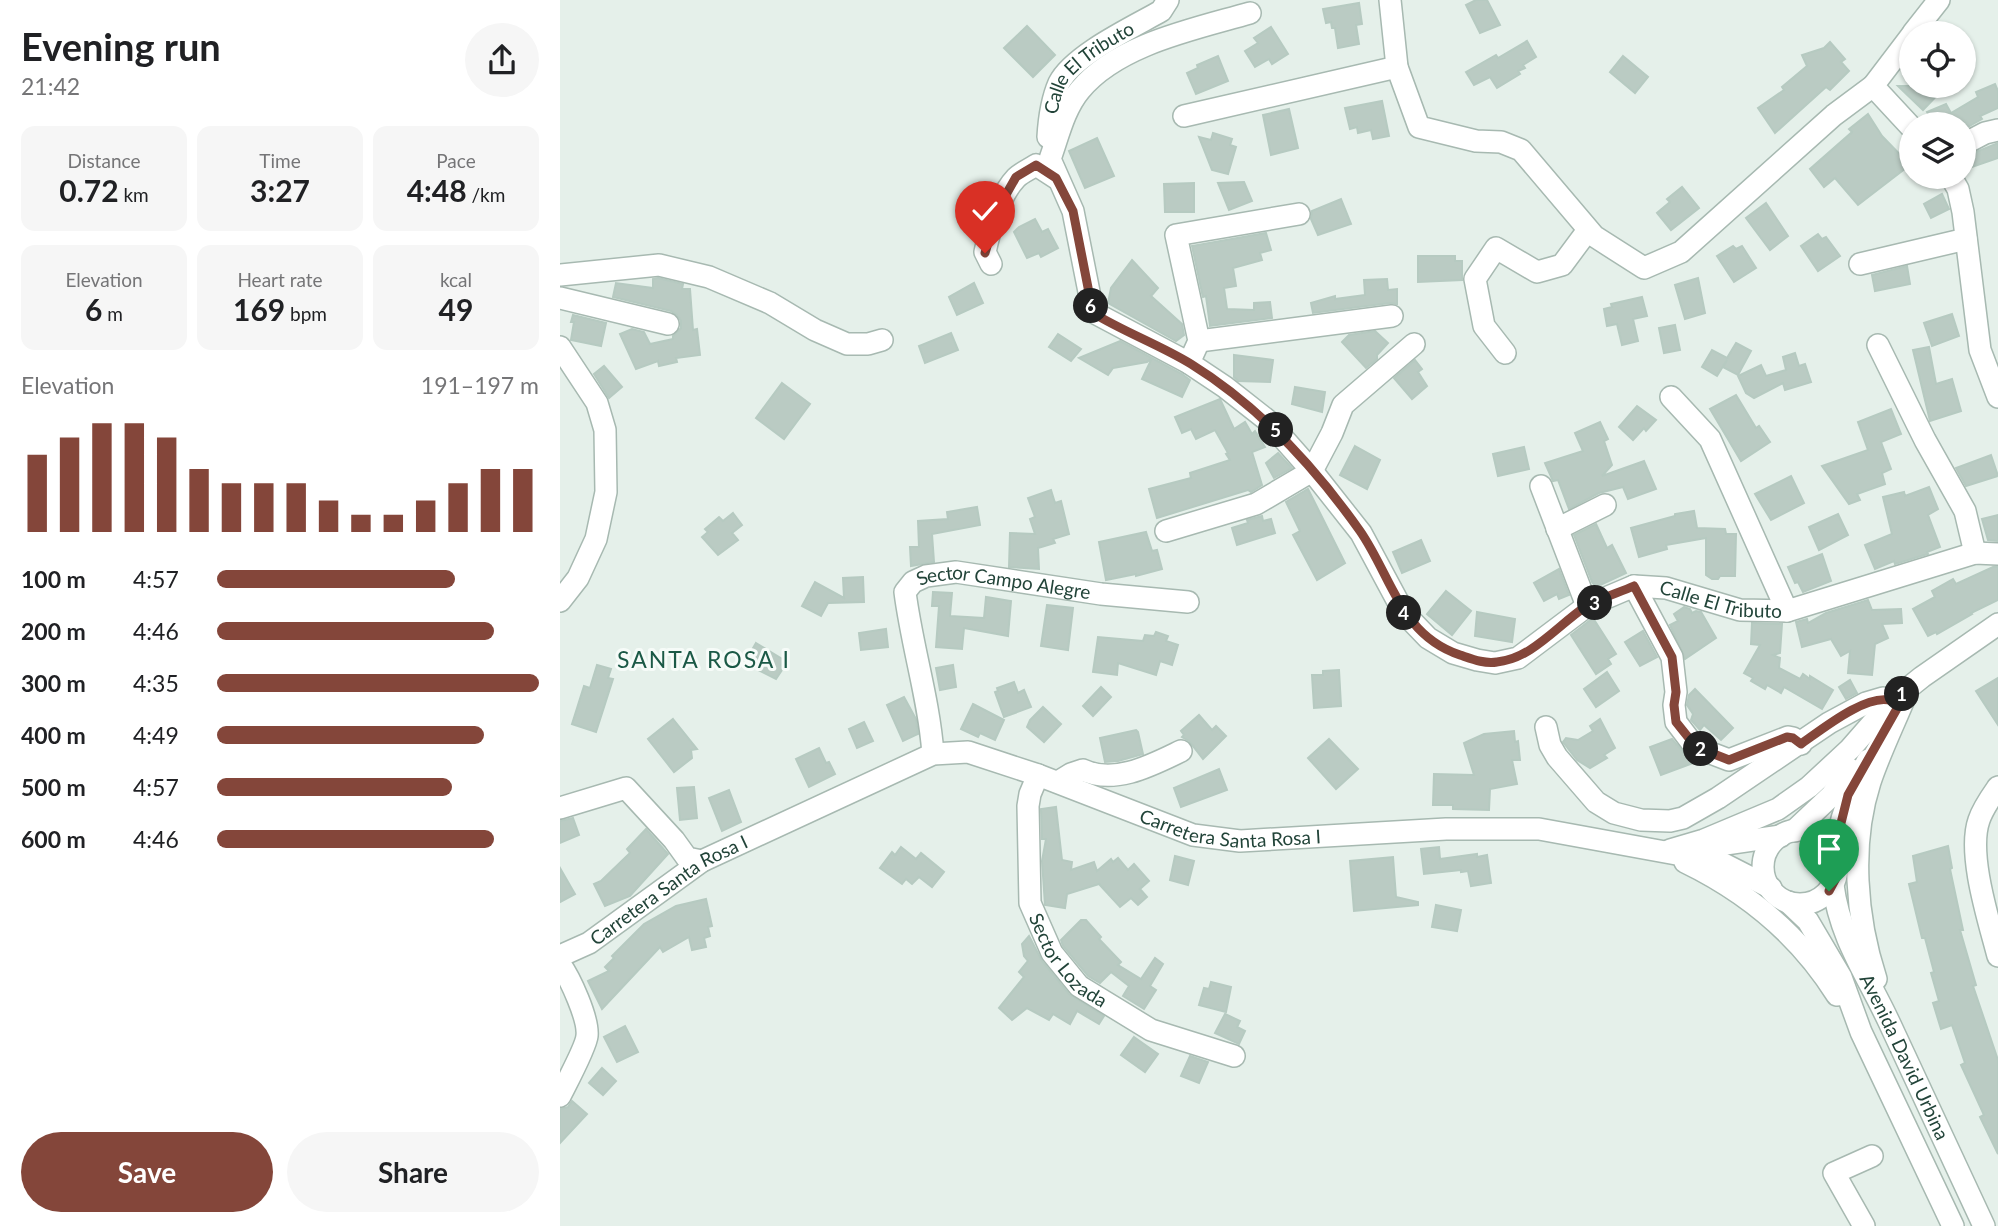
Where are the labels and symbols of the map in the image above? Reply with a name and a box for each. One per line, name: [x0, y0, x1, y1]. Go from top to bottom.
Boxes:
street label: Calle El Tributo: [1039, 16, 1138, 116]
pin: [955, 181, 1015, 253]
pin: 6: [1074, 288, 1108, 324]
pin: 5: [1258, 412, 1294, 448]
street label: Sector Campo Alegre: [912, 560, 1092, 603]
street label: Calle El Tributo: [1657, 575, 1782, 622]
pin: 3: [1578, 586, 1612, 620]
pin: 4: [1386, 596, 1422, 630]
district label: SANTA ROSA I: [617, 645, 791, 673]
pin: 1: [1884, 676, 1920, 712]
pin: 2: [1684, 732, 1718, 766]
street label: Carretera Santa Rosa I: [1137, 803, 1322, 852]
pin: [1799, 819, 1859, 891]
street label: Carretera Santa Rosa I: [585, 830, 751, 950]
street label: Sector Lozada: [1025, 909, 1112, 1012]
street label: Avenida David Urbina: [1855, 970, 1955, 1143]

